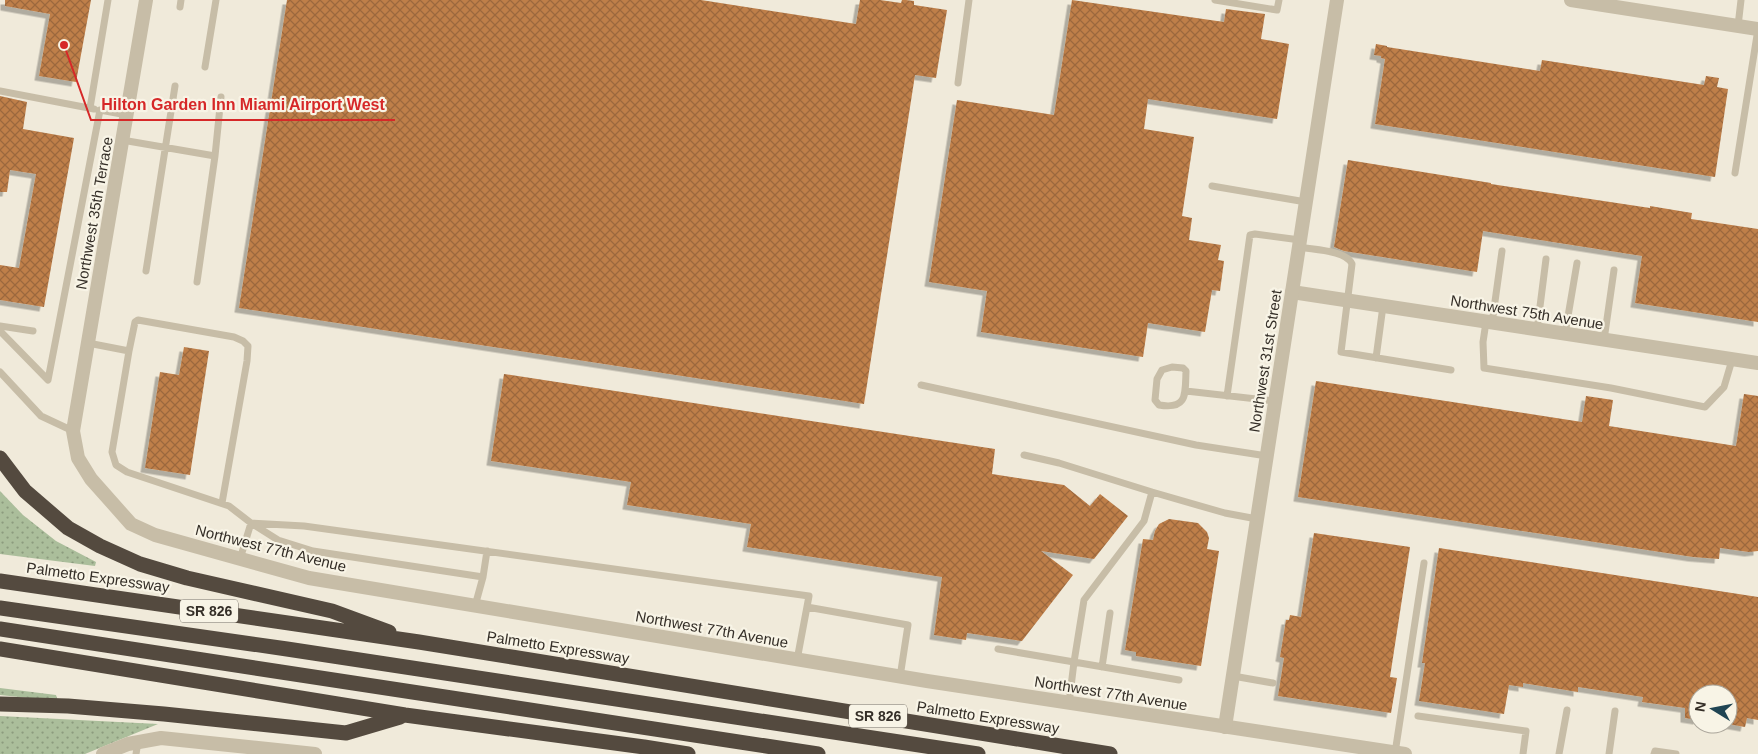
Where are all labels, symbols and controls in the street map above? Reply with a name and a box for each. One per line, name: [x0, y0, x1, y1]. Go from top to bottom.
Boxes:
callout: Hilton Garden Inn Miami Airport West: [91, 89, 395, 120]
text: Hilton Garden Inn Miami Airport West: [101, 96, 385, 113]
street label: Northwest 35th Terrace: [72, 135, 116, 291]
street label: Northwest 31st Street: [1245, 288, 1285, 434]
street label: Northwest 75th Avenue: [1449, 291, 1605, 333]
street label: Northwest 77th Avenue: [194, 521, 348, 575]
street label: Palmetto Expressway: [25, 559, 171, 596]
road number: SR 826: [180, 600, 238, 622]
street label: Northwest 77th Avenue: [634, 607, 790, 651]
street label: Palmetto Expressway: [485, 627, 631, 667]
street label: Northwest 77th Avenue: [1033, 672, 1189, 714]
north arrow: [1688, 684, 1738, 734]
street label: Palmetto Expressway: [915, 697, 1061, 737]
text: N: [1691, 700, 1709, 713]
road number: SR 826: [849, 704, 907, 728]

